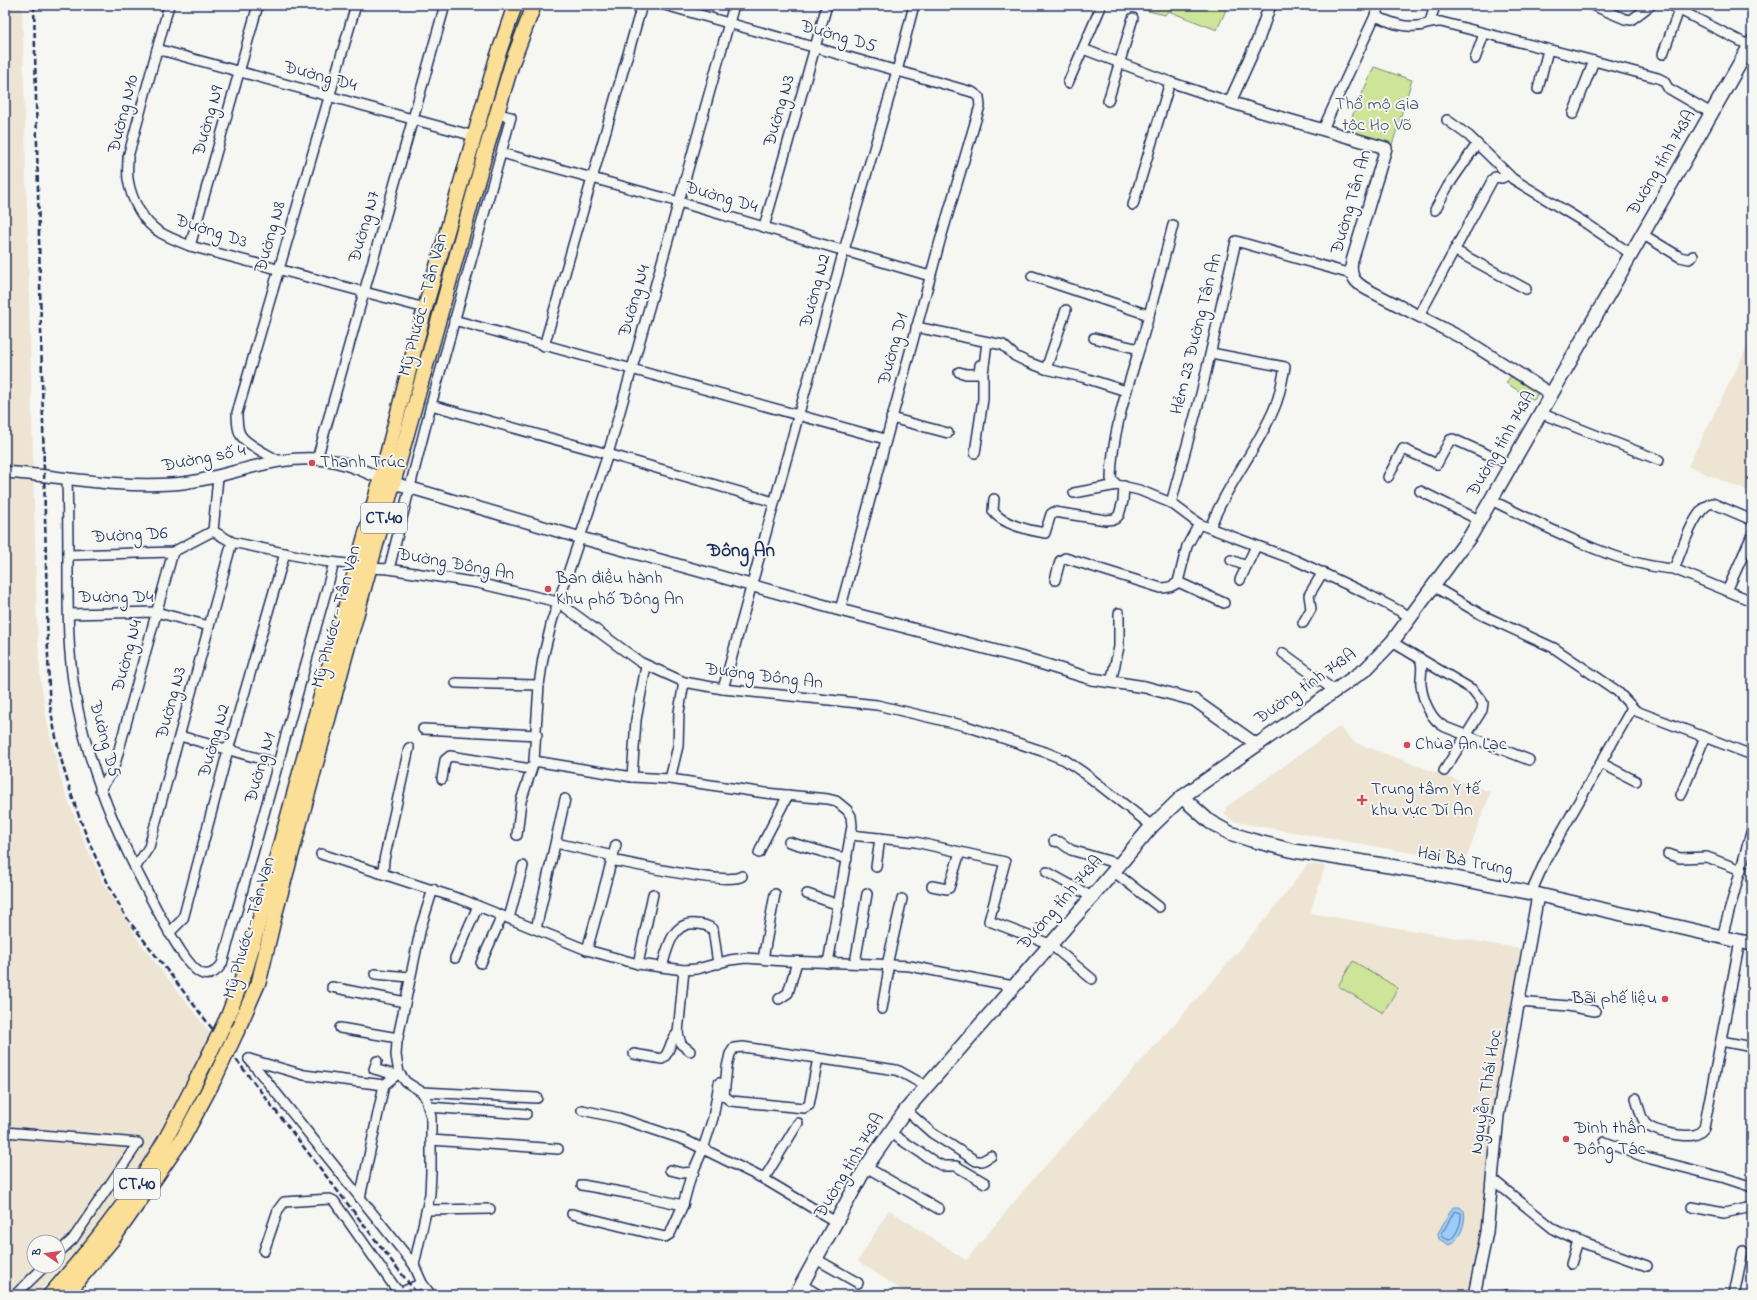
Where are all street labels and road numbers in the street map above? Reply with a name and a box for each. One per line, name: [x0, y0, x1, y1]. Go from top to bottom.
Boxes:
street label: Đường D5: [796, 14, 879, 61]
street label: Đường D4: [279, 54, 360, 100]
street label: Đường N10: [101, 72, 147, 157]
street label: Đường N3: [757, 72, 804, 151]
street label: Đường N9: [186, 82, 233, 160]
street label: Đường tỉnh 743A: [1621, 105, 1704, 222]
street label: Đường Tân An: [1324, 147, 1380, 259]
street label: Đường D4: [680, 175, 761, 222]
street label: Đường N7: [342, 187, 389, 267]
street label: Đường N8: [248, 198, 295, 277]
street label: Đường D3: [170, 208, 251, 257]
street label: Mỹ Phước - Tân Vạn: [392, 230, 456, 379]
street label: Hẻm 23 Đường Tân An: [1164, 250, 1231, 418]
street label: Đường N2: [793, 251, 839, 332]
street label: Đường N4: [612, 261, 659, 341]
street label: Đường D1: [872, 310, 917, 389]
street label: Đường tỉnh 743A: [1461, 386, 1544, 503]
street label: Đường số 4: [159, 438, 249, 481]
road number: CT.40: [361, 503, 407, 533]
street label: Đường D6: [91, 521, 168, 552]
street label: Mỹ Phước - Tân Vạn: [305, 542, 369, 691]
street label: Đường Đông An: [394, 542, 517, 589]
street label: Đường D4: [78, 585, 154, 612]
street label: Đường N4: [106, 616, 151, 696]
street label: Đường tỉnh 743A: [1249, 642, 1363, 733]
street label: Đường Đông An: [703, 657, 824, 698]
street label: Đường N3: [150, 664, 195, 743]
street label: Đường D5: [80, 697, 127, 780]
street label: Đường N2: [192, 701, 239, 782]
street label: Đường N1: [238, 729, 284, 808]
street label: Hai Bà Trưng: [1415, 840, 1515, 885]
street label: Đường tỉnh 743A: [1012, 850, 1111, 958]
street label: Mỹ Phước - Tân Vạn: [217, 854, 283, 1002]
street label: Nguyễn Thái Học: [1464, 1028, 1511, 1156]
street label: Đường tỉnh 743A: [808, 1108, 893, 1225]
road number: CT.40: [114, 1169, 160, 1199]

